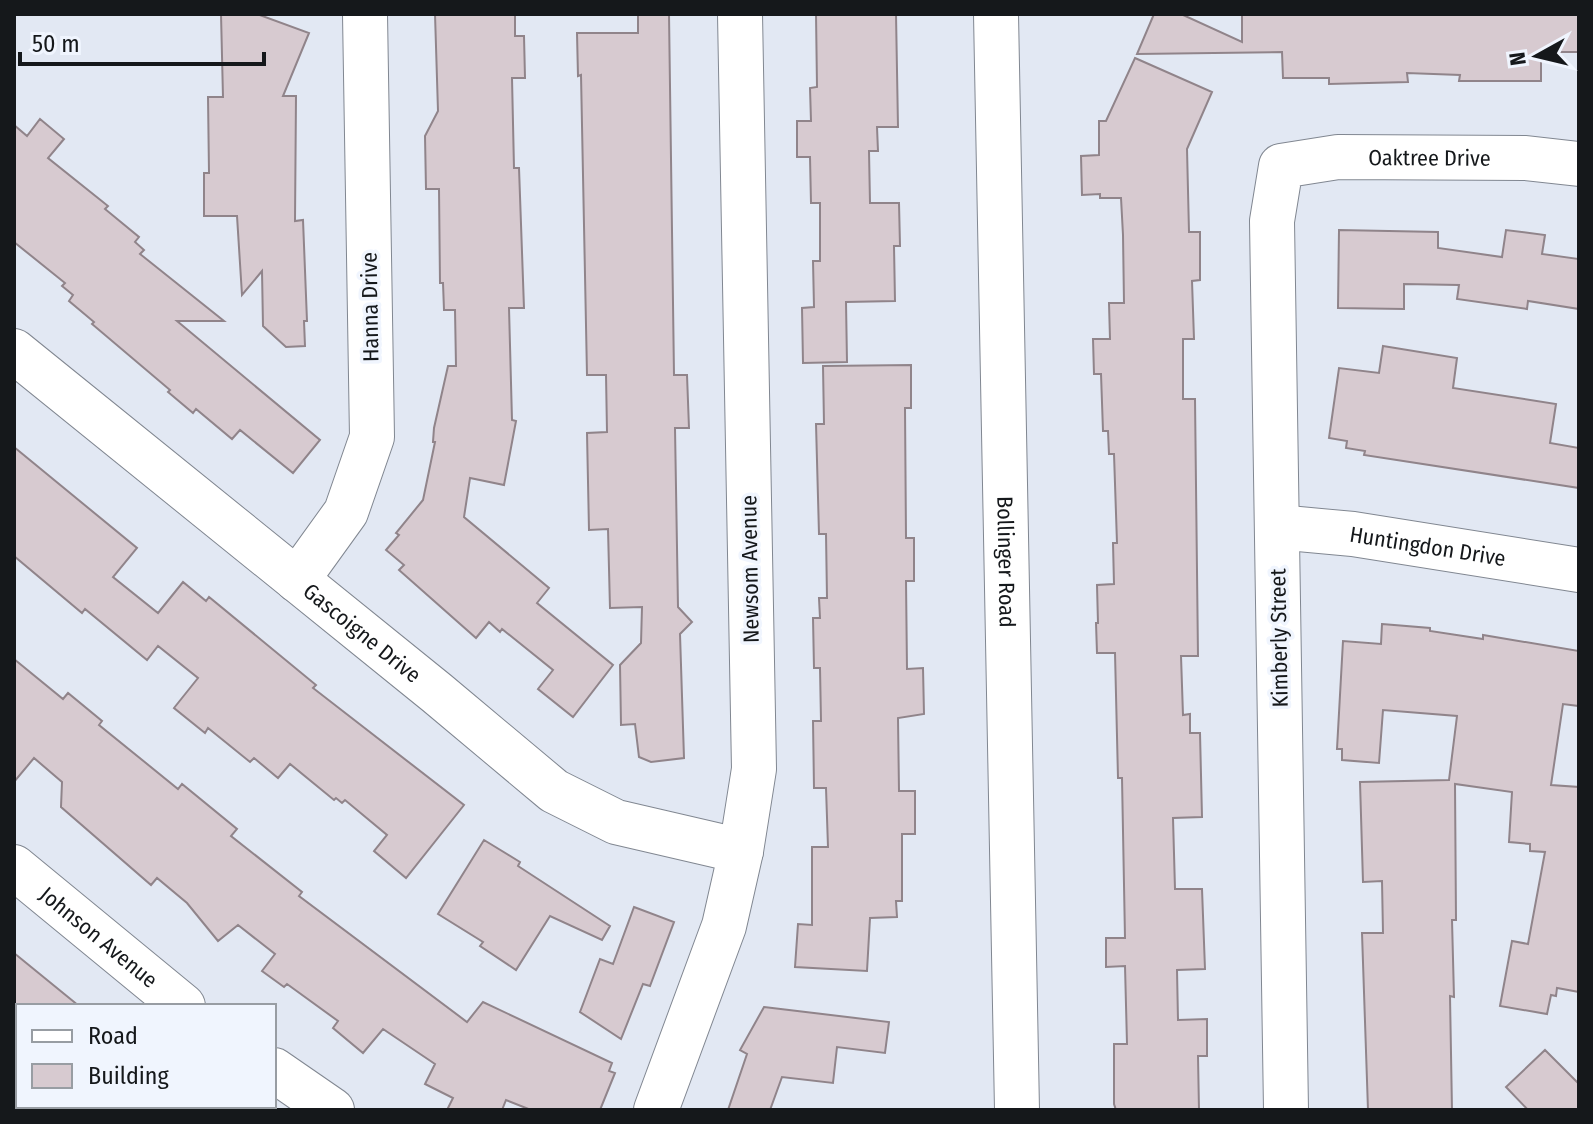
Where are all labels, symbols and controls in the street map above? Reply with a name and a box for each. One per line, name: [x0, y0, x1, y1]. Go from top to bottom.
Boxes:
scale bar: [20, 16, 264, 66]
north arrow: [1497, 16, 1577, 96]
text: 50 m: [32, 30, 80, 58]
text: N: [1503, 50, 1532, 67]
street label: Oaktree Drive: [1368, 144, 1491, 171]
street label: Hanna Drive: [356, 252, 384, 362]
street label: Newsom Avenue: [735, 495, 765, 643]
street label: Bollinger Road: [992, 496, 1021, 628]
street label: Huntingdon Drive: [1348, 520, 1508, 572]
street label: Kimberly Street: [1264, 567, 1294, 708]
street label: Gascoigne Drive: [298, 577, 427, 688]
street label: Johnson Avenue: [34, 880, 163, 993]
legend: [16, 1004, 276, 1108]
text: Road: [88, 1022, 138, 1050]
text: Building: [88, 1062, 170, 1090]

